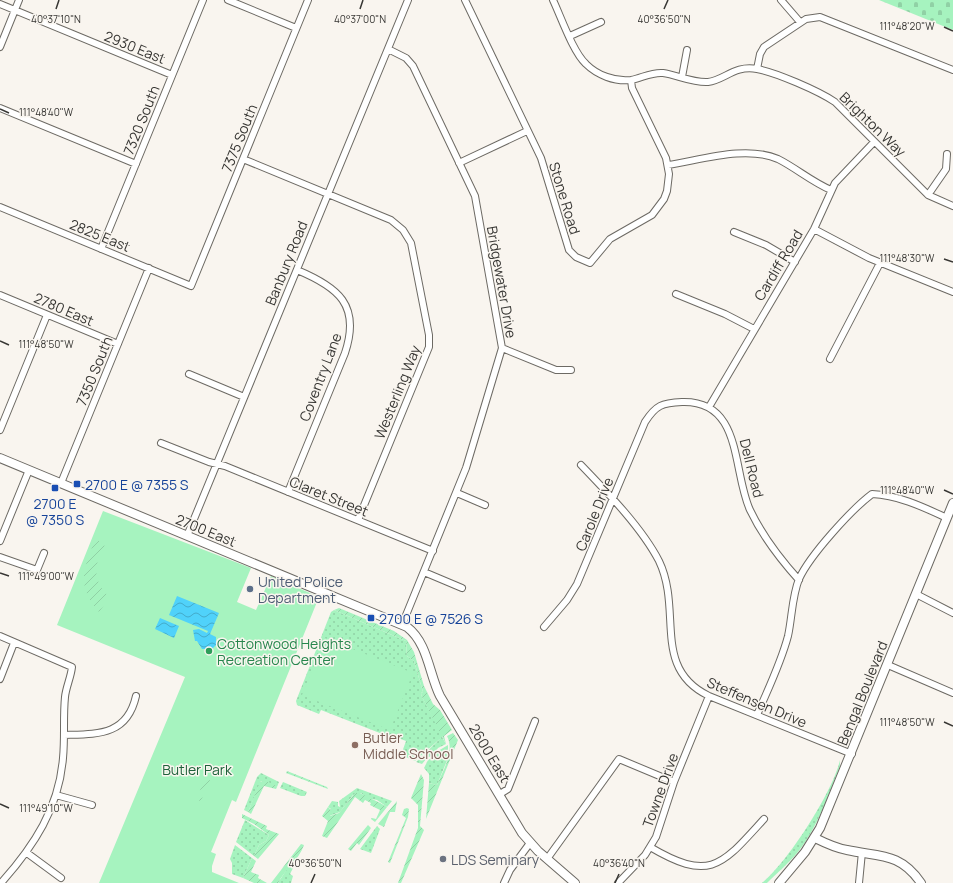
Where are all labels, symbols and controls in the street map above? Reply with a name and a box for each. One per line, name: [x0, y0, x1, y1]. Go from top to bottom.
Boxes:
text: 40°37'10"N: [31, 12, 81, 26]
text: 40°37'00"N: [334, 12, 386, 26]
text: 40°36'50"N: [637, 12, 691, 26]
text: 111°48'20"W: [879, 19, 935, 33]
street label: 2930 East: [102, 26, 169, 68]
street label: 7320 South: [118, 82, 164, 158]
street label: Brighton Way: [836, 87, 911, 161]
street label: 7375 South: [217, 101, 261, 175]
text: 111°48'40"W: [19, 105, 74, 119]
street label: Stone Road: [545, 160, 585, 236]
street label: 2825 East: [67, 214, 133, 256]
street label: Banbury Road: [260, 218, 312, 308]
street label: Bridgewater Drive: [483, 224, 521, 340]
street label: Cardiff Road: [749, 226, 807, 304]
text: 111°48'30"W: [880, 251, 935, 265]
street label: 2780 East: [31, 288, 97, 330]
street label: Coventry Lane: [294, 330, 346, 424]
street label: 7350 South: [71, 333, 117, 409]
text: 111°48'50"W: [18, 337, 74, 351]
street label: Westerling Way: [370, 342, 425, 442]
street label: Dell Road: [736, 437, 768, 499]
street label: Claret Street: [287, 472, 372, 521]
street label: Carole Drive: [571, 474, 617, 554]
place label: 2700 E @ 7355 S: [85, 475, 189, 494]
marker: 2700 E @ 7355 S: [72, 479, 82, 489]
marker: 2700 E @ 7350 S: [50, 483, 60, 493]
text: 111°48'40"W: [880, 483, 935, 497]
place label: 2700 E @ 7350 S: [26, 494, 85, 529]
street label: 2700 East: [173, 509, 239, 551]
text: 111°49'00"W: [18, 569, 75, 583]
place label: United Police Department: [258, 572, 343, 607]
marker: United Police Department: [245, 584, 255, 594]
place label: 2700 E @ 7526 S: [379, 609, 483, 628]
marker: 2700 E @ 7526 S: [366, 613, 376, 623]
place label: Cottonwood Heights Recreation Center: [217, 634, 351, 669]
street label: Bengal Boulevard: [832, 638, 892, 748]
marker: Cottonwood Heights Recreation Center: [204, 646, 214, 656]
street label: Steffensen Drive: [704, 672, 810, 732]
text: 111°48'50"W: [879, 715, 935, 729]
street label: 2600 East: [465, 720, 515, 786]
place label: Butler Middle School: [363, 728, 453, 763]
marker: Butler Middle School: [350, 740, 360, 750]
street label: Towne Drive: [638, 750, 682, 830]
park label: Butler Park: [162, 760, 233, 779]
text: 111°49'10"W: [19, 801, 73, 815]
place label: LDS Seminary: [451, 850, 540, 869]
marker: LDS Seminary: [438, 854, 448, 864]
text: 40°36'50"N: [288, 856, 342, 870]
text: 40°36'40"N: [593, 856, 645, 870]

